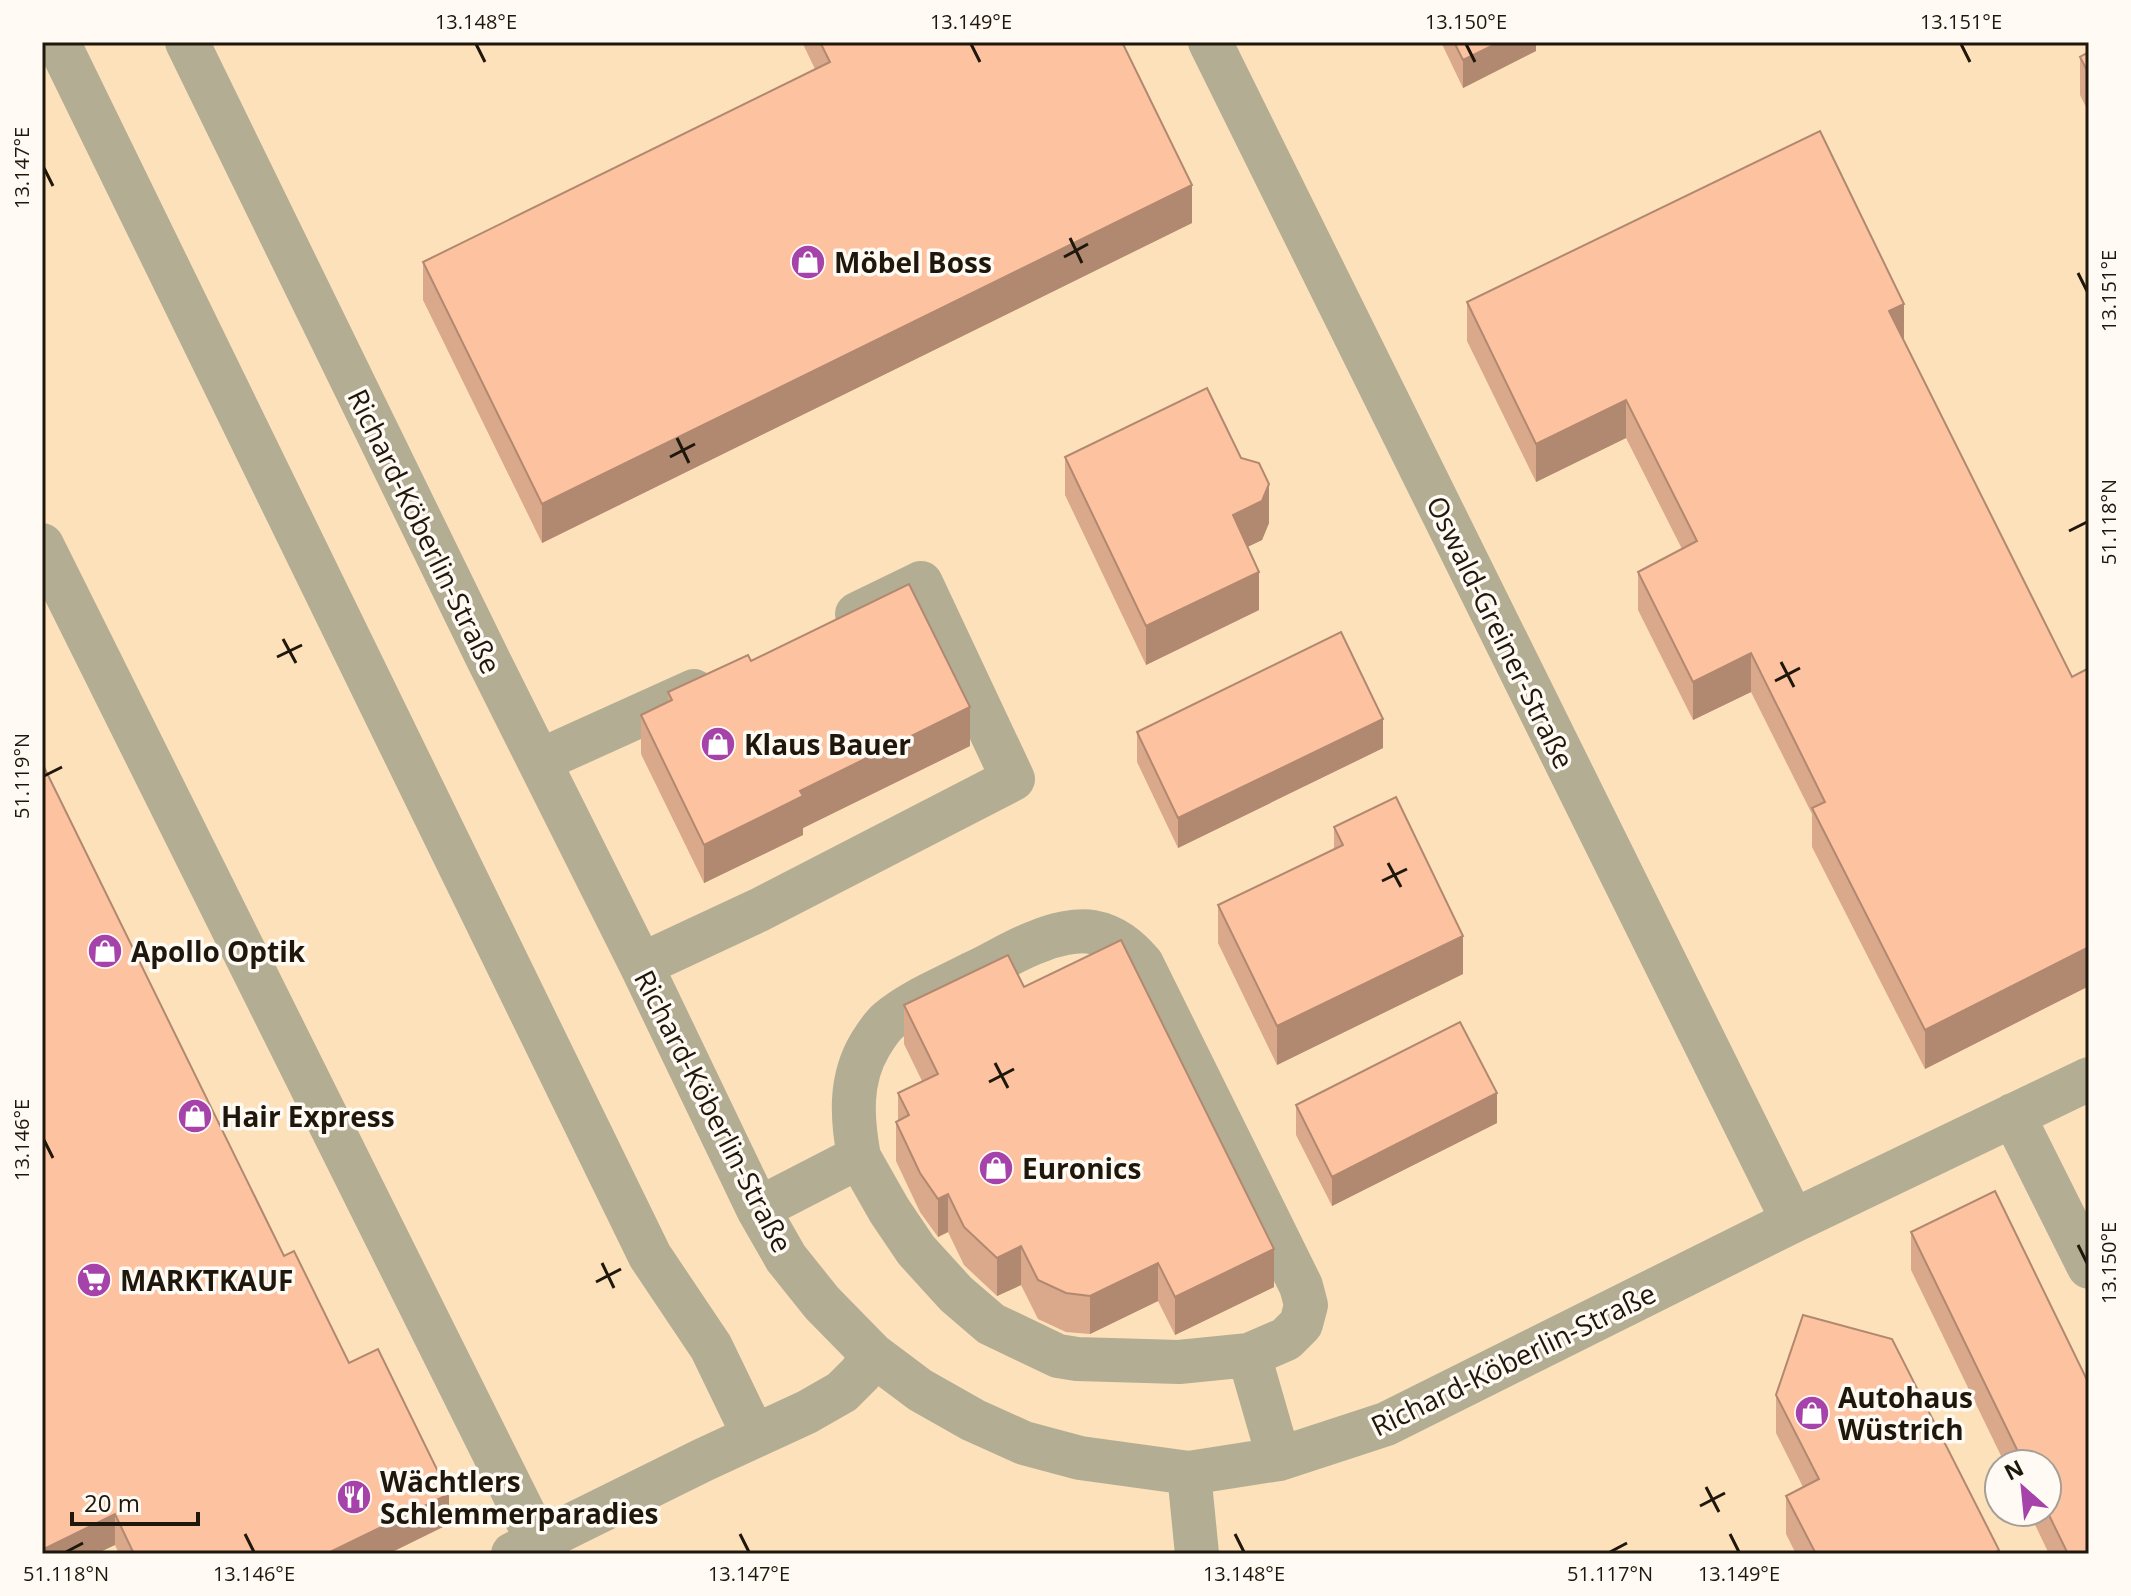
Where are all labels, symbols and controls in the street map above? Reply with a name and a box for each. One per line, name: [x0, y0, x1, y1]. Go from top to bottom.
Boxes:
text: 13.148°E: [435, 8, 517, 35]
text: 13.149°E: [930, 8, 1012, 35]
text: 13.150°E: [1425, 8, 1507, 35]
text: 13.151°E: [1920, 8, 2002, 35]
text: 13.147°E: [8, 127, 35, 209]
shop icon: Möbel Boss: [789, 243, 827, 281]
place label: Möbel Boss: [834, 243, 992, 281]
text: 13.151°E: [2095, 250, 2122, 332]
street label: Richard-Köberlin-Straße: [339, 382, 511, 680]
text: 51.118°N: [2095, 479, 2122, 565]
street label: Oswald-Greiner-Straße: [1418, 489, 1584, 775]
shop icon: Klaus Bauer: [699, 725, 737, 763]
place label: Klaus Bauer: [744, 725, 911, 763]
text: 51.119°N: [8, 733, 35, 819]
shop icon: Apollo Optik: [86, 932, 124, 970]
place label: Apollo Optik: [131, 932, 306, 970]
street label: Richard-Köberlin-Straße: [626, 963, 802, 1259]
shop icon: Hair Express: [176, 1097, 214, 1135]
place label: Hair Express: [221, 1097, 395, 1135]
text: 13.146°E: [8, 1099, 35, 1181]
shop icon: Euronics: [977, 1149, 1015, 1187]
place label: Euronics: [1022, 1149, 1141, 1187]
text: 13.150°E: [2095, 1222, 2122, 1304]
supermarket icon: MARKTKAUF: [75, 1261, 113, 1299]
place label: MARKTKAUF: [120, 1261, 293, 1299]
street label: Richard-Köberlin-Straße: [1364, 1273, 1662, 1445]
place label: Autohaus Wüstrich: [1838, 1378, 1973, 1448]
shop icon: Autohaus Wüstrich: [1793, 1394, 1831, 1432]
north arrow: [1983, 1448, 2063, 1528]
text: N: [1999, 1452, 2028, 1487]
place label: Wächtlers Schlemmerparadies: [380, 1462, 659, 1532]
scale bar: [72, 1476, 198, 1526]
restaurant icon: Wächtlers Schlemmerparadies: [335, 1478, 373, 1516]
text: 20 m: [84, 1486, 140, 1519]
text: 51.118°N: [23, 1560, 109, 1587]
text: 13.146°E: [213, 1560, 295, 1587]
text: 13.147°E: [708, 1560, 790, 1587]
text: 13.148°E: [1203, 1560, 1285, 1587]
text: 51.117°N: [1567, 1560, 1653, 1587]
text: 13.149°E: [1698, 1560, 1780, 1587]

